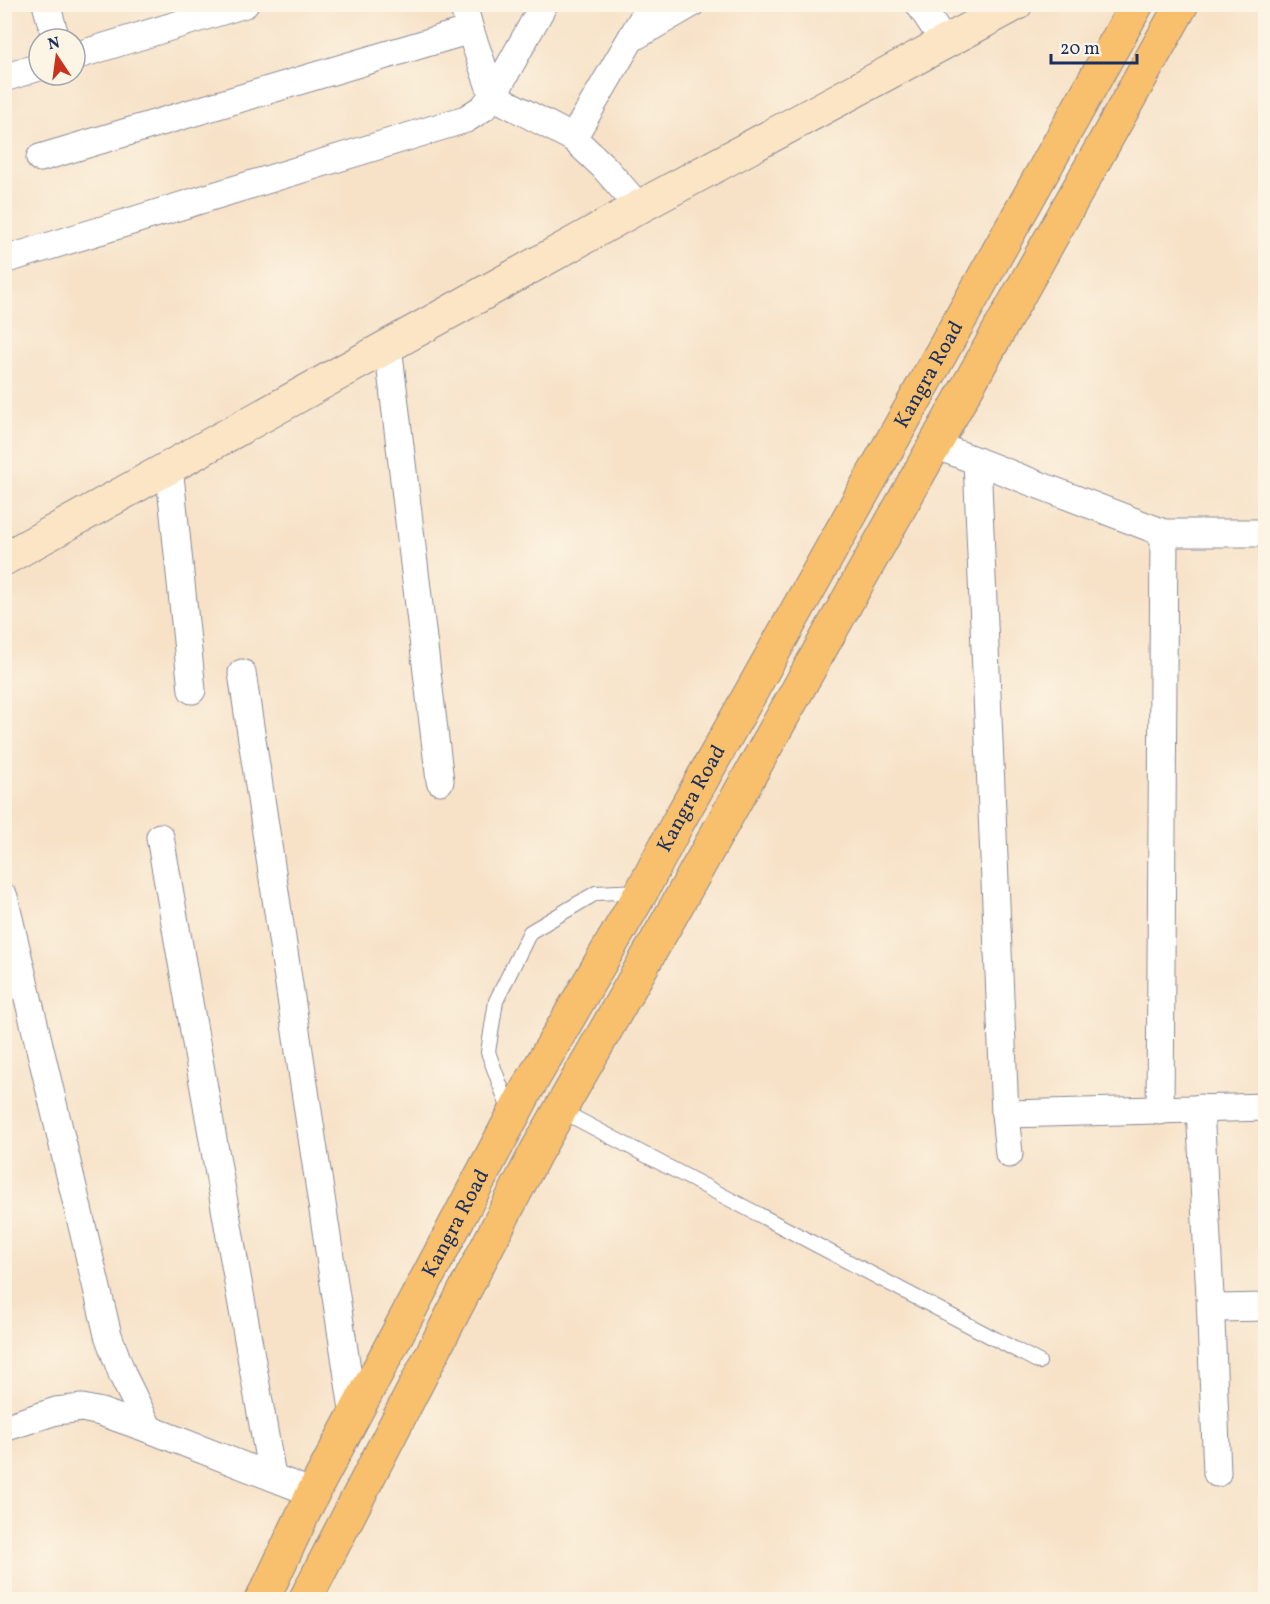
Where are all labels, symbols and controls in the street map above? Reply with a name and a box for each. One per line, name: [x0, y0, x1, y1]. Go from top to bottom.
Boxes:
north arrow: [27, 27, 87, 87]
scale bar: [1051, 27, 1136, 65]
text: N: [46, 32, 63, 56]
text: 20 m: [1060, 37, 1100, 62]
street label: Kangra Road: [887, 316, 971, 434]
street label: Kangra Road: [650, 740, 733, 858]
street label: Kangra Road: [415, 1164, 496, 1283]

